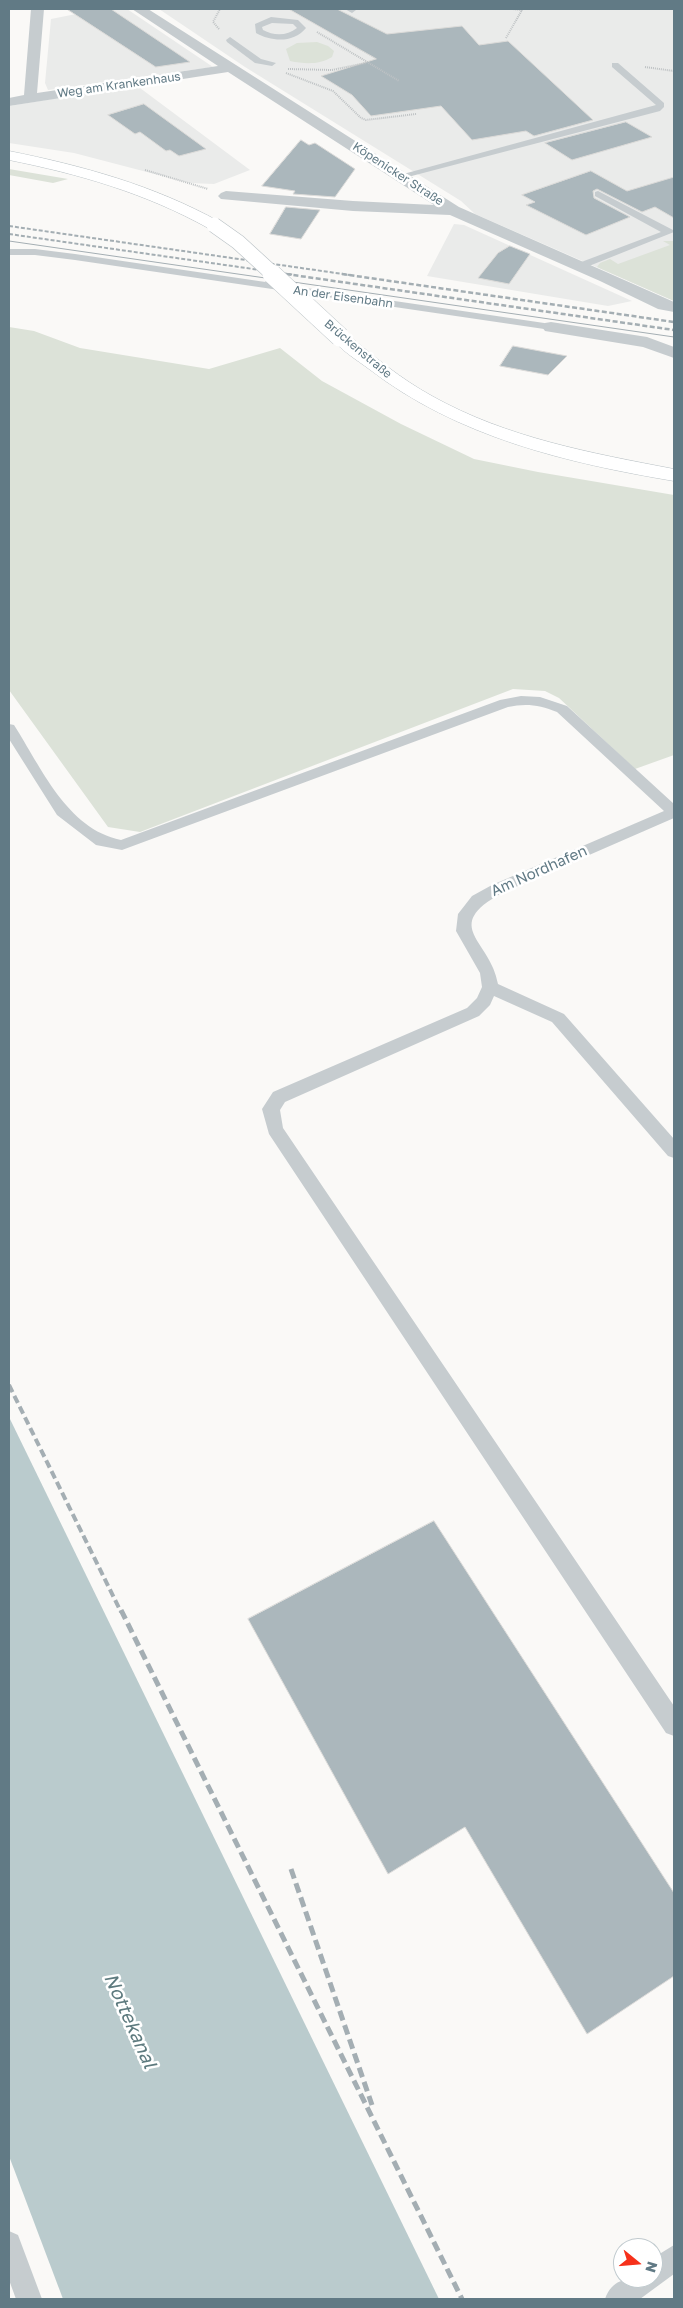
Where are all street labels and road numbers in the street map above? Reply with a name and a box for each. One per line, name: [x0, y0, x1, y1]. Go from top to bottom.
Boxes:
street label: Weg am Krankenhaus: [56, 69, 182, 101]
street label: Köpenicker Straße: [350, 139, 446, 209]
street label: An der Eisenbahn: [292, 283, 394, 311]
street label: Brückenstraße: [321, 317, 395, 381]
street label: Am Nordhafen: [488, 842, 590, 900]

